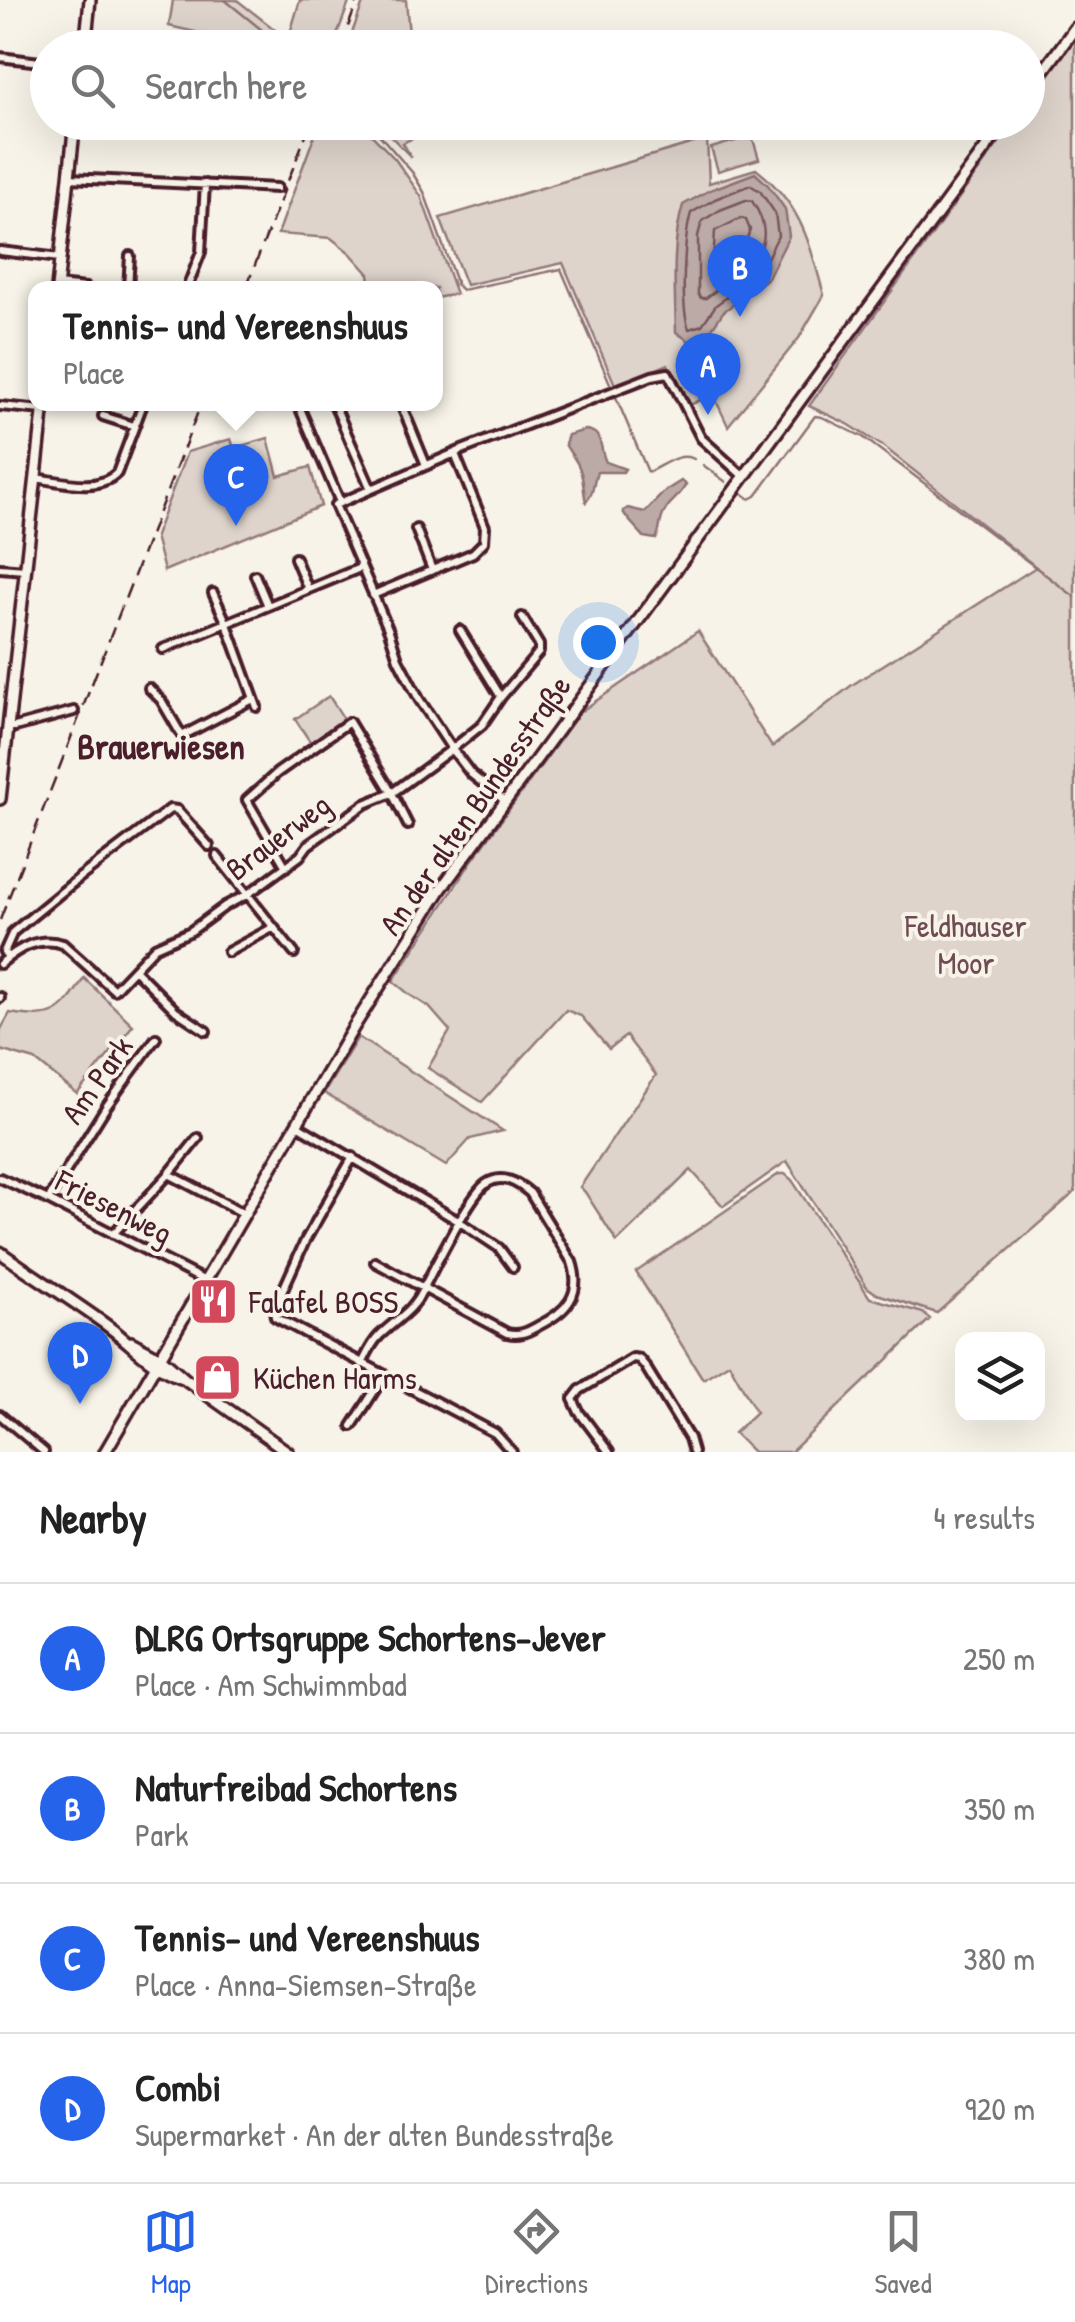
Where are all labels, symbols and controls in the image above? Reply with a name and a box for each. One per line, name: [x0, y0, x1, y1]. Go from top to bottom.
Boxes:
search box: [30, 30, 1045, 140]
icon: search: [65, 58, 120, 113]
text: Search here: [145, 59, 307, 111]
pin: B: [708, 234, 772, 317]
popup: [28, 281, 443, 411]
text: Tennis- und Vereenshuus: [63, 299, 408, 351]
pin: A: [676, 332, 740, 415]
text: Place: [63, 351, 125, 394]
pin: C: [204, 444, 268, 526]
your location: [573, 617, 624, 668]
street label: An der alten Bundesstraße: [369, 666, 581, 943]
district label: Brauerwiesen: [77, 723, 245, 770]
street label: Brauerweg: [217, 783, 339, 890]
park label: Feldhauser Moor: [904, 904, 1027, 984]
street label: Am Park: [51, 1027, 142, 1132]
street label: Friesenweg: [48, 1158, 180, 1254]
restaurant icon: Falafel BOSS: [188, 1276, 240, 1328]
place label: Falafel BOSS: [248, 1280, 398, 1323]
pin: D: [48, 1322, 112, 1404]
map controls: [955, 1332, 1045, 1422]
button: layers: [955, 1332, 1045, 1422]
shop icon: Küchen Harms: [192, 1352, 244, 1404]
place label: Küchen Harms: [253, 1356, 417, 1399]
text: Nearby: [40, 1489, 147, 1546]
text: 4 results: [934, 1496, 1035, 1539]
text: DLRG Ortsgruppe Schortens-Jever: [135, 1611, 606, 1663]
text: A: [65, 1637, 80, 1680]
text: 250 m: [963, 1637, 1035, 1680]
text: Place · Am Schwimmbad: [135, 1663, 407, 1706]
text: Naturfreibad Schortens: [135, 1761, 457, 1813]
text: B: [64, 1787, 81, 1830]
text: 350 m: [964, 1787, 1035, 1830]
text: Park: [135, 1813, 189, 1856]
text: Tennis- und Vereenshuus: [135, 1911, 480, 1963]
text: C: [64, 1937, 81, 1980]
text: 380 m: [963, 1937, 1035, 1980]
text: Place · Anna-Siemsen-Straße: [135, 1963, 477, 2006]
text: Combi: [135, 2061, 221, 2113]
text: D: [65, 2087, 80, 2130]
text: 920 m: [965, 2087, 1035, 2130]
text: Supermarket · An der alten Bundesstraße: [135, 2113, 614, 2156]
tab: Map: [143, 2204, 198, 2302]
tab: Directions: [485, 2204, 588, 2302]
tab: Saved: [875, 2204, 932, 2302]

